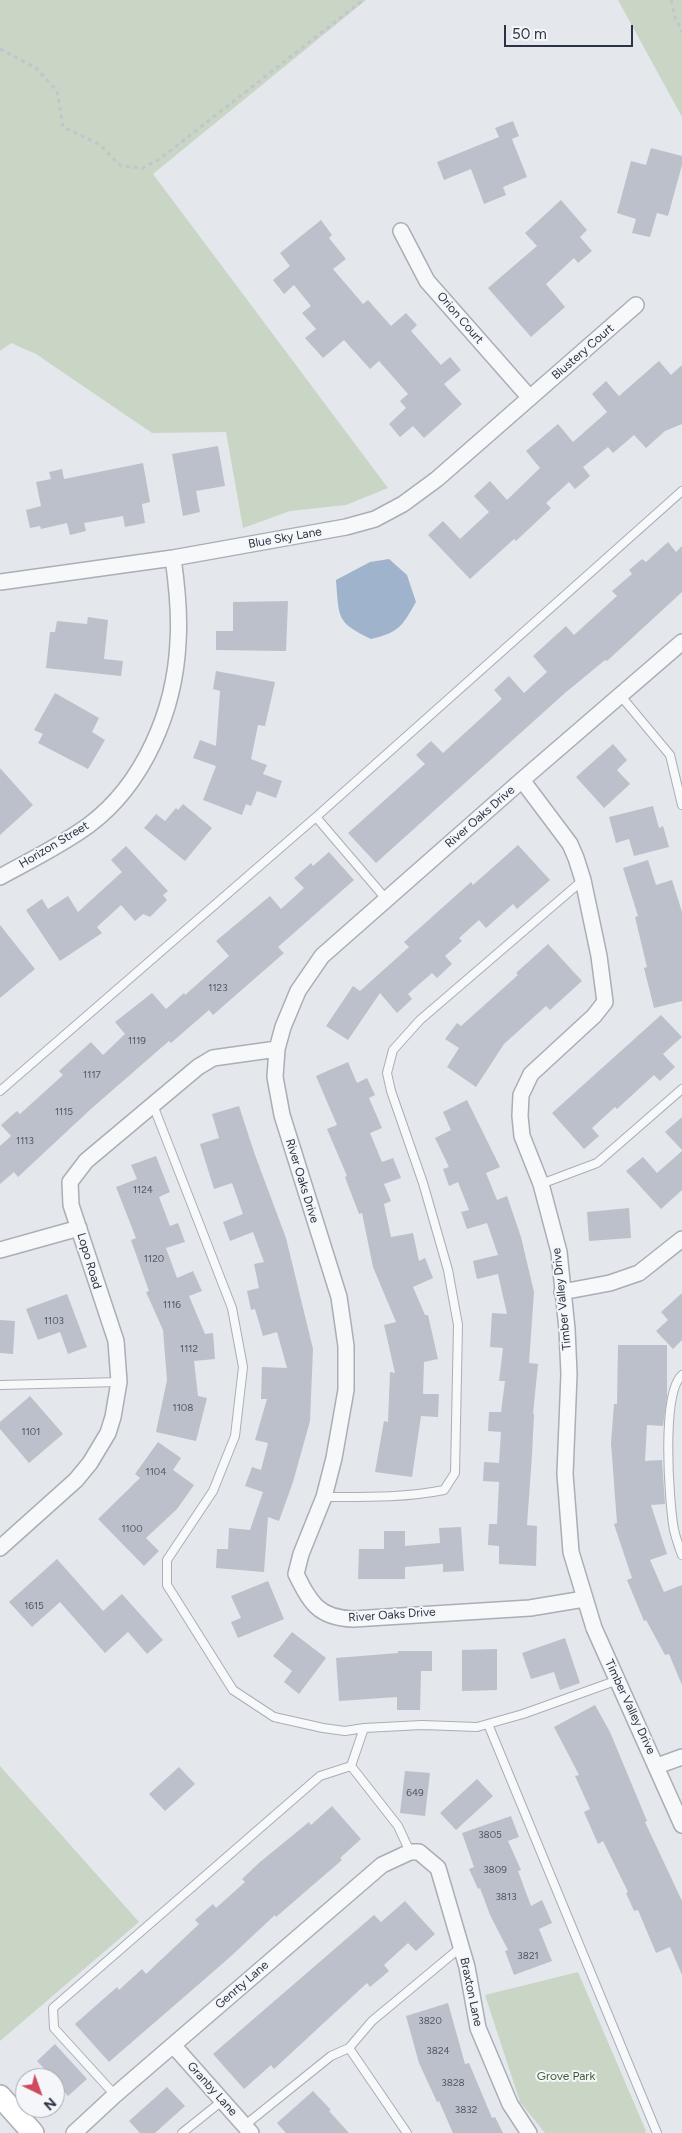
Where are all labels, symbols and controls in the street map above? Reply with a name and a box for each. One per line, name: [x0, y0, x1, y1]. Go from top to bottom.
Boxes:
scale bar: [507, 15, 636, 47]
text: 50 m: [512, 25, 547, 43]
street label: Orion Court: [434, 289, 486, 347]
street label: Blustery Court: [549, 321, 617, 383]
street label: Blue Sky Lane: [247, 524, 323, 552]
street label: River Oaks Drive: [442, 783, 518, 851]
street label: Horizon Street: [16, 819, 92, 871]
house number: 1123: [208, 982, 228, 994]
house number: 1119: [128, 1035, 146, 1047]
house number: 1117: [83, 1069, 101, 1081]
house number: 1115: [55, 1106, 73, 1118]
house number: 1113: [16, 1135, 34, 1147]
street label: River Oaks Drive: [282, 1137, 322, 1225]
house number: 1124: [133, 1184, 153, 1196]
street label: Lopo Road: [74, 1231, 104, 1291]
street label: Timber Valley Drive: [549, 1247, 575, 1351]
house number: 1120: [144, 1253, 164, 1265]
house number: 1116: [163, 1299, 181, 1311]
house number: 1103: [44, 1315, 64, 1327]
house number: 1112: [180, 1343, 198, 1355]
house number: 1108: [173, 1402, 193, 1414]
house number: 1101: [22, 1426, 40, 1438]
house number: 1104: [146, 1466, 166, 1478]
house number: 1100: [121, 1523, 143, 1535]
house number: 1615: [24, 1600, 44, 1612]
street label: River Oaks Drive: [348, 1605, 436, 1625]
street label: Timber Valley Drive: [602, 1657, 658, 1757]
house number: 649: [406, 1787, 424, 1799]
house number: 3805: [478, 1829, 502, 1841]
house number: 3809: [483, 1864, 507, 1876]
house number: 3813: [495, 1891, 517, 1903]
house number: 3821: [517, 1950, 539, 1962]
street label: Braxton Lane: [457, 1956, 485, 2028]
street label: Genrty Lane: [212, 1958, 272, 2012]
house number: 3820: [418, 2015, 442, 2027]
house number: 3824: [426, 2045, 450, 2057]
street label: Granby Lane: [184, 2059, 240, 2119]
north arrow: [15, 2068, 65, 2118]
park label: Grove Park: [537, 2069, 595, 2083]
house number: 3828: [441, 2077, 465, 2089]
text: N: [40, 2094, 59, 2114]
house number: 3832: [455, 2104, 477, 2116]

